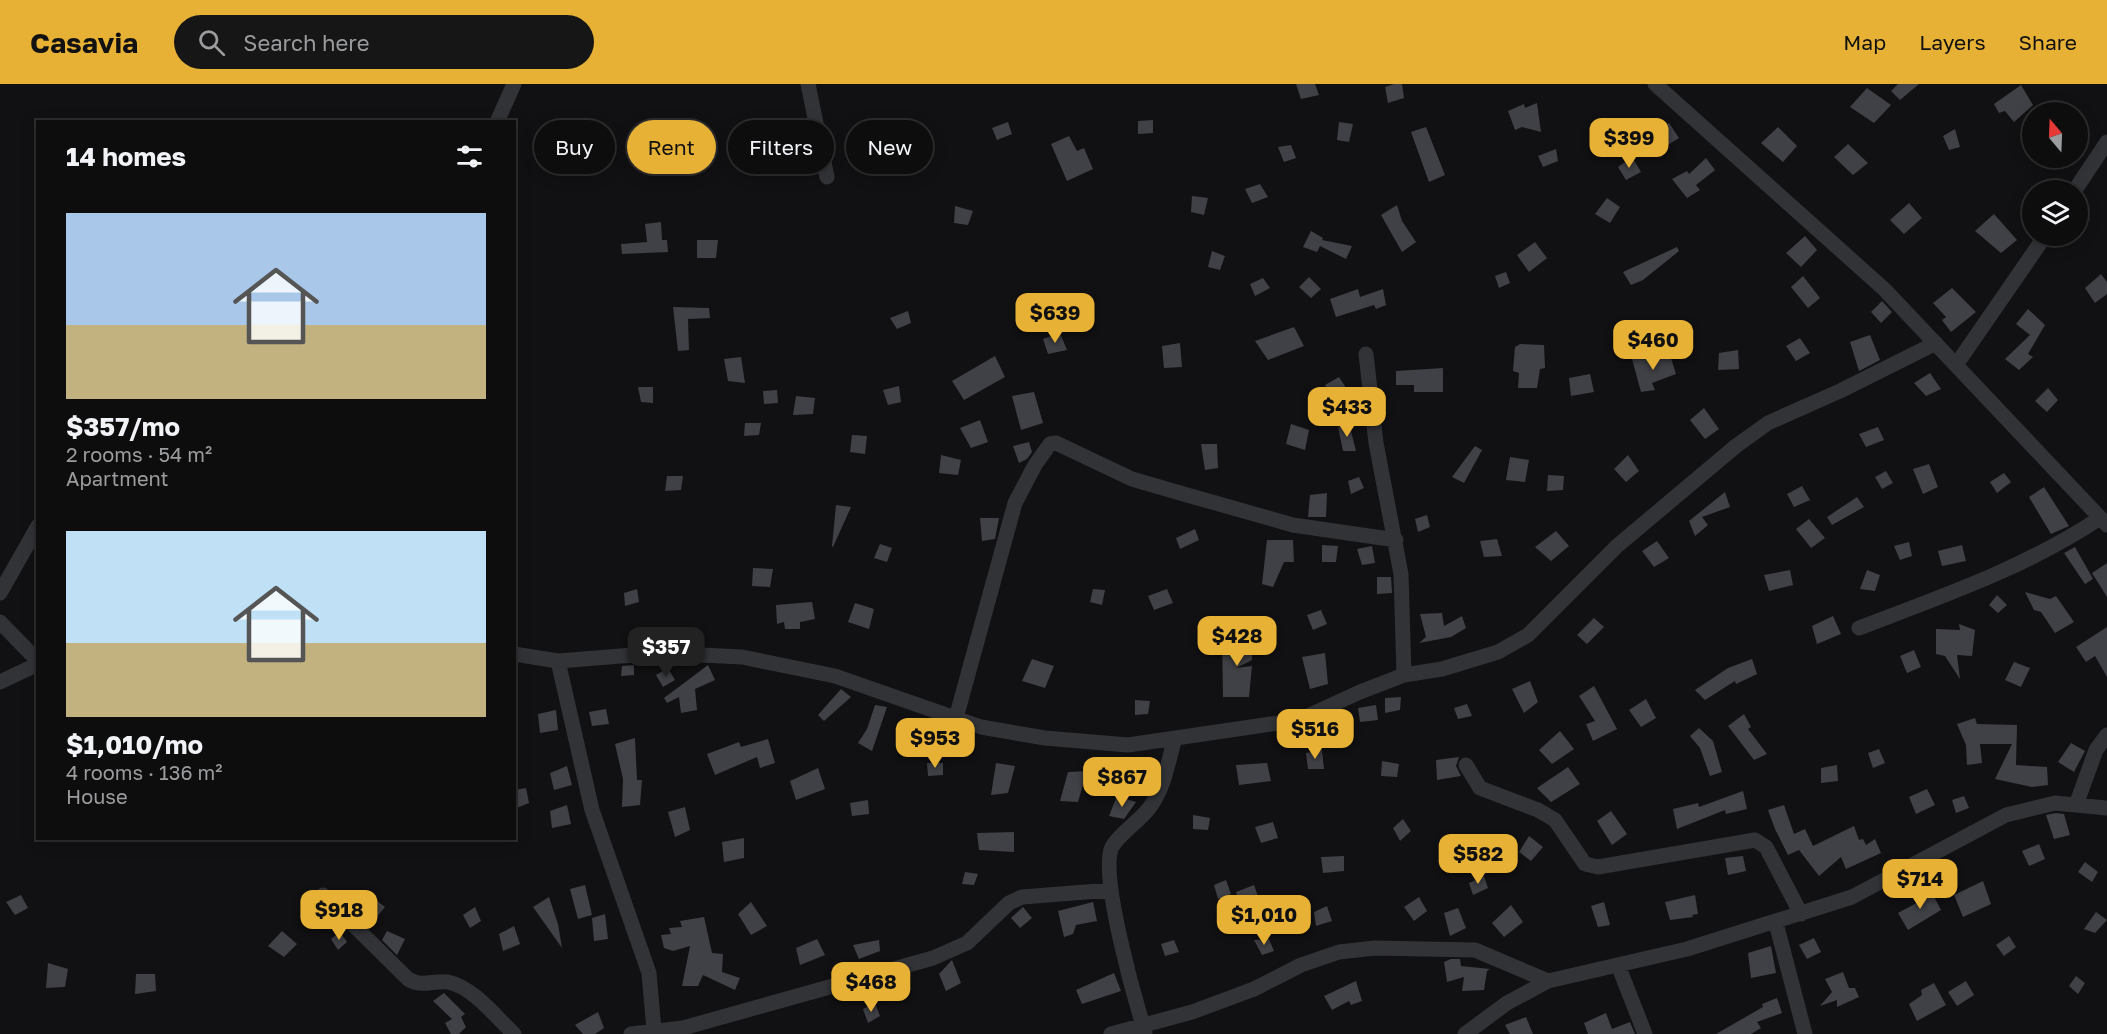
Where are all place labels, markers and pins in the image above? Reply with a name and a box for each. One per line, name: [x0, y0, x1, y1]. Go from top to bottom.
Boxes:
pin: $399: [1593, 118, 1665, 169]
pin: $639: [1019, 293, 1091, 344]
pin: $460: [1617, 320, 1689, 371]
pin: $433: [1311, 387, 1383, 438]
pin: $428: [1201, 616, 1273, 667]
pin: $357: [630, 627, 702, 678]
pin: $516: [1279, 709, 1351, 760]
pin: $953: [899, 718, 971, 769]
pin: $867: [1086, 757, 1158, 808]
pin: $582: [1442, 834, 1514, 885]
pin: $714: [1884, 859, 1956, 910]
pin: $918: [303, 890, 375, 941]
pin: $1,010: [1215, 895, 1313, 946]
pin: $468: [835, 962, 907, 1013]

